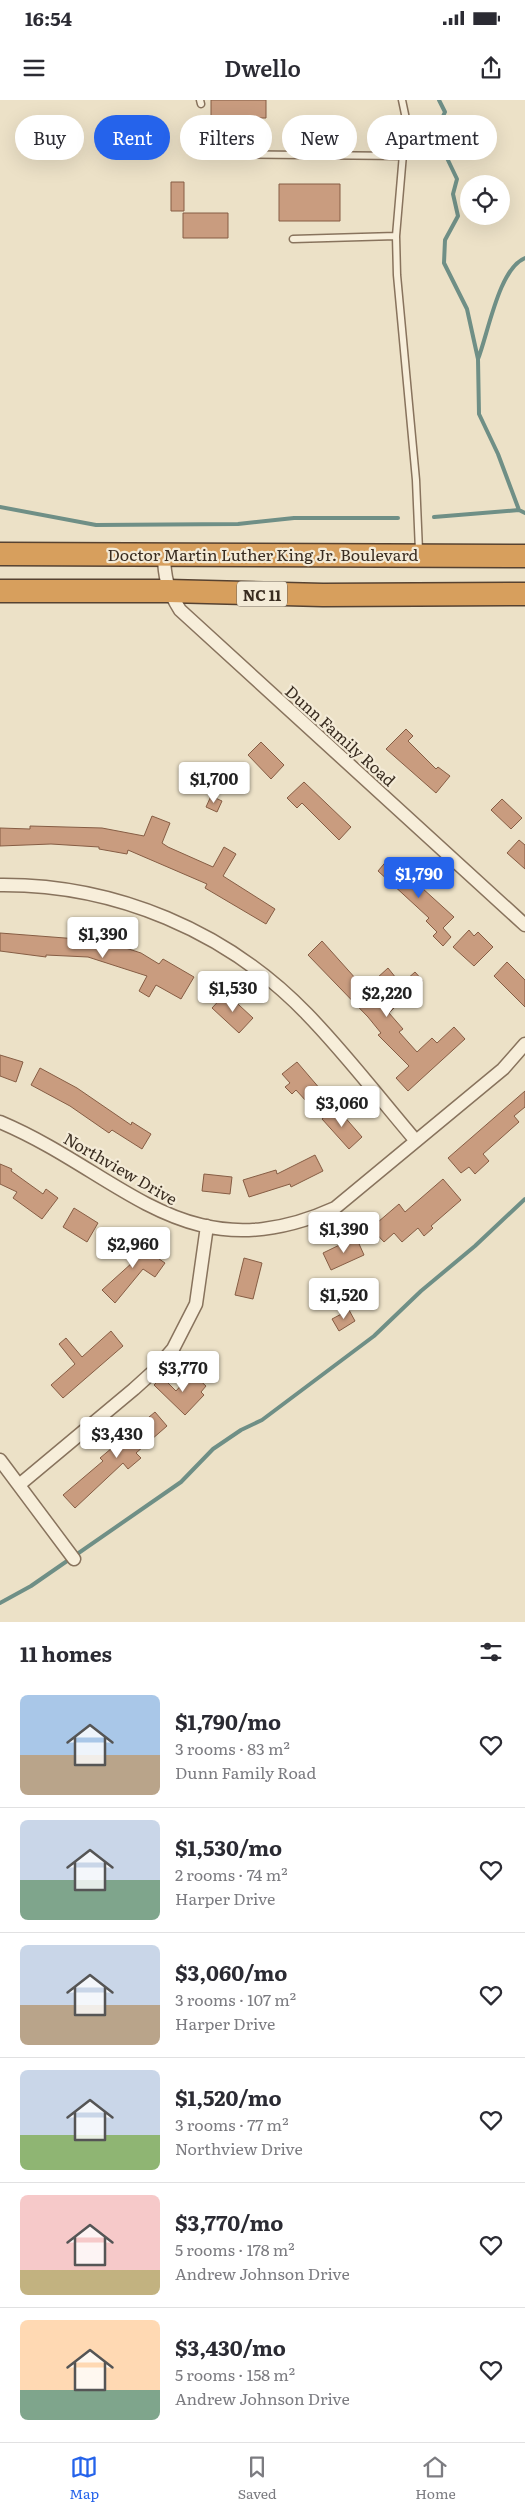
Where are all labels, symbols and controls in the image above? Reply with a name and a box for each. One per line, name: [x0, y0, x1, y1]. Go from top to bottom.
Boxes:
text: 16:54: [25, 4, 72, 32]
text: Dwello: [224, 51, 301, 84]
icon: menu: [20, 54, 48, 82]
icon: share: [477, 54, 505, 82]
chip: Buy: [15, 115, 84, 160]
chip: Rent: [94, 115, 170, 160]
chip: Filters: [180, 115, 272, 160]
chip: New: [282, 115, 357, 160]
chip: Apartment: [367, 115, 497, 160]
map controls: [460, 175, 510, 225]
button: locate: [460, 175, 510, 225]
street label: Doctor Martin Luther King Jr. Boulevard: [108, 542, 419, 566]
road number: NC 11: [237, 582, 287, 606]
street label: Dunn Family Road: [281, 679, 402, 791]
pin: $1,700: [173, 762, 255, 804]
text: $1,700: [190, 766, 238, 790]
pin: $1,790: [378, 856, 460, 899]
text: $1,790: [395, 861, 443, 885]
pin: $1,390: [62, 916, 144, 959]
text: $1,390: [78, 921, 128, 945]
pin: $1,530: [192, 970, 274, 1013]
text: $1,530: [209, 975, 257, 999]
pin: $2,220: [346, 976, 428, 1018]
text: $2,220: [362, 980, 412, 1004]
pin: $3,060: [301, 1086, 383, 1128]
text: $3,060: [316, 1090, 368, 1114]
street label: Northview Drive: [60, 1126, 182, 1210]
pin: $1,390: [303, 1212, 385, 1254]
text: $1,390: [319, 1216, 369, 1240]
pin: $2,960: [92, 1226, 174, 1269]
text: $2,960: [107, 1231, 159, 1255]
pin: $1,520: [303, 1278, 385, 1320]
text: $1,520: [320, 1282, 368, 1306]
pin: $3,770: [142, 1350, 224, 1393]
text: $3,770: [158, 1355, 208, 1379]
pin: $3,430: [76, 1416, 158, 1459]
text: $3,430: [91, 1421, 143, 1445]
text: 11 homes: [20, 1637, 112, 1668]
icon: filters: [477, 1638, 505, 1666]
text: $1,790/mo: [175, 1705, 281, 1736]
icon: home: [60, 1715, 120, 1775]
icon: heart: [477, 1731, 505, 1759]
text: 3 rooms · 83 m²: [175, 1736, 290, 1760]
text: Dunn Family Road: [175, 1760, 316, 1784]
text: $1,530/mo: [175, 1831, 282, 1862]
icon: home: [60, 1840, 120, 1900]
icon: heart: [477, 1856, 505, 1884]
text: 2 rooms · 74 m²: [175, 1862, 288, 1886]
text: Harper Drive: [175, 1886, 275, 1910]
text: $3,060/mo: [175, 1956, 287, 1987]
icon: home: [60, 1965, 120, 2025]
icon: heart: [477, 1981, 505, 2009]
text: 3 rooms · 107 m²: [175, 1987, 296, 2011]
text: Harper Drive: [175, 2011, 275, 2035]
text: $1,520/mo: [175, 2081, 282, 2112]
icon: home: [60, 2090, 120, 2150]
icon: heart: [477, 2106, 505, 2134]
text: 3 rooms · 77 m²: [175, 2112, 289, 2136]
text: Northview Drive: [175, 2136, 303, 2160]
text: $3,770/mo: [175, 2206, 283, 2237]
icon: home: [60, 2215, 120, 2275]
icon: heart: [477, 2231, 505, 2259]
text: 5 rooms · 178 m²: [175, 2237, 295, 2261]
text: Andrew Johnson Drive: [175, 2261, 350, 2285]
text: $3,430/mo: [175, 2331, 286, 2362]
icon: home: [60, 2340, 120, 2400]
icon: heart: [477, 2356, 505, 2384]
text: 5 rooms · 158 m²: [175, 2362, 295, 2386]
text: Andrew Johnson Drive: [175, 2386, 350, 2410]
tab: Map: [69, 2453, 99, 2503]
tab: Saved: [238, 2453, 277, 2503]
tab: Home: [415, 2453, 456, 2503]

